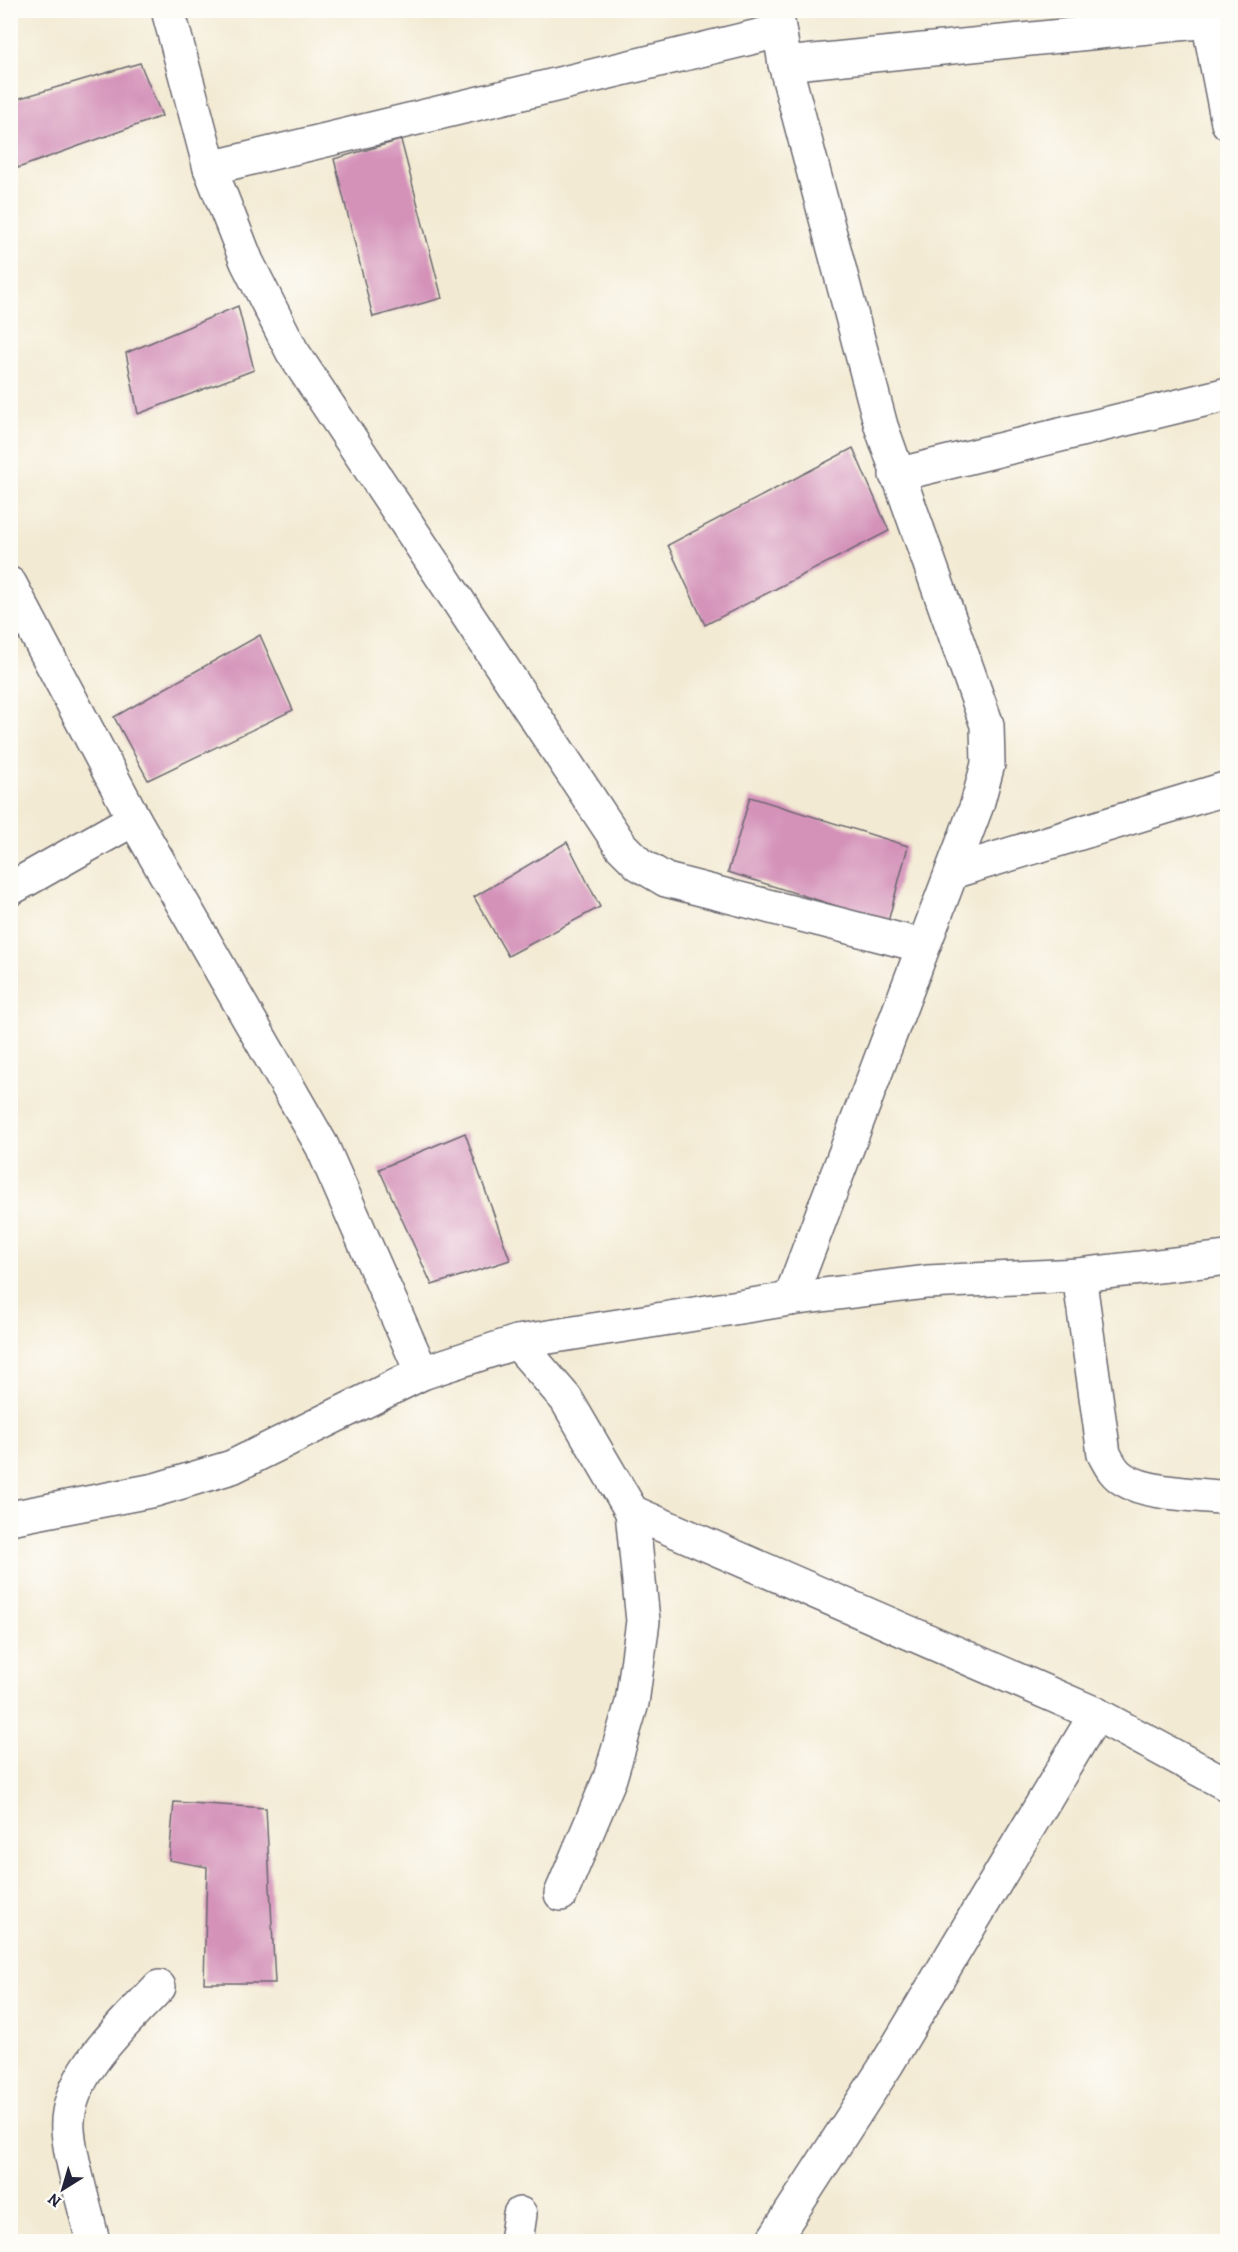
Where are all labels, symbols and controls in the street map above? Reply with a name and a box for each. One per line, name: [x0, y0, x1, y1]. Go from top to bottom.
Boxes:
north arrow: [33, 2159, 93, 2219]
text: N: [43, 2188, 66, 2212]

